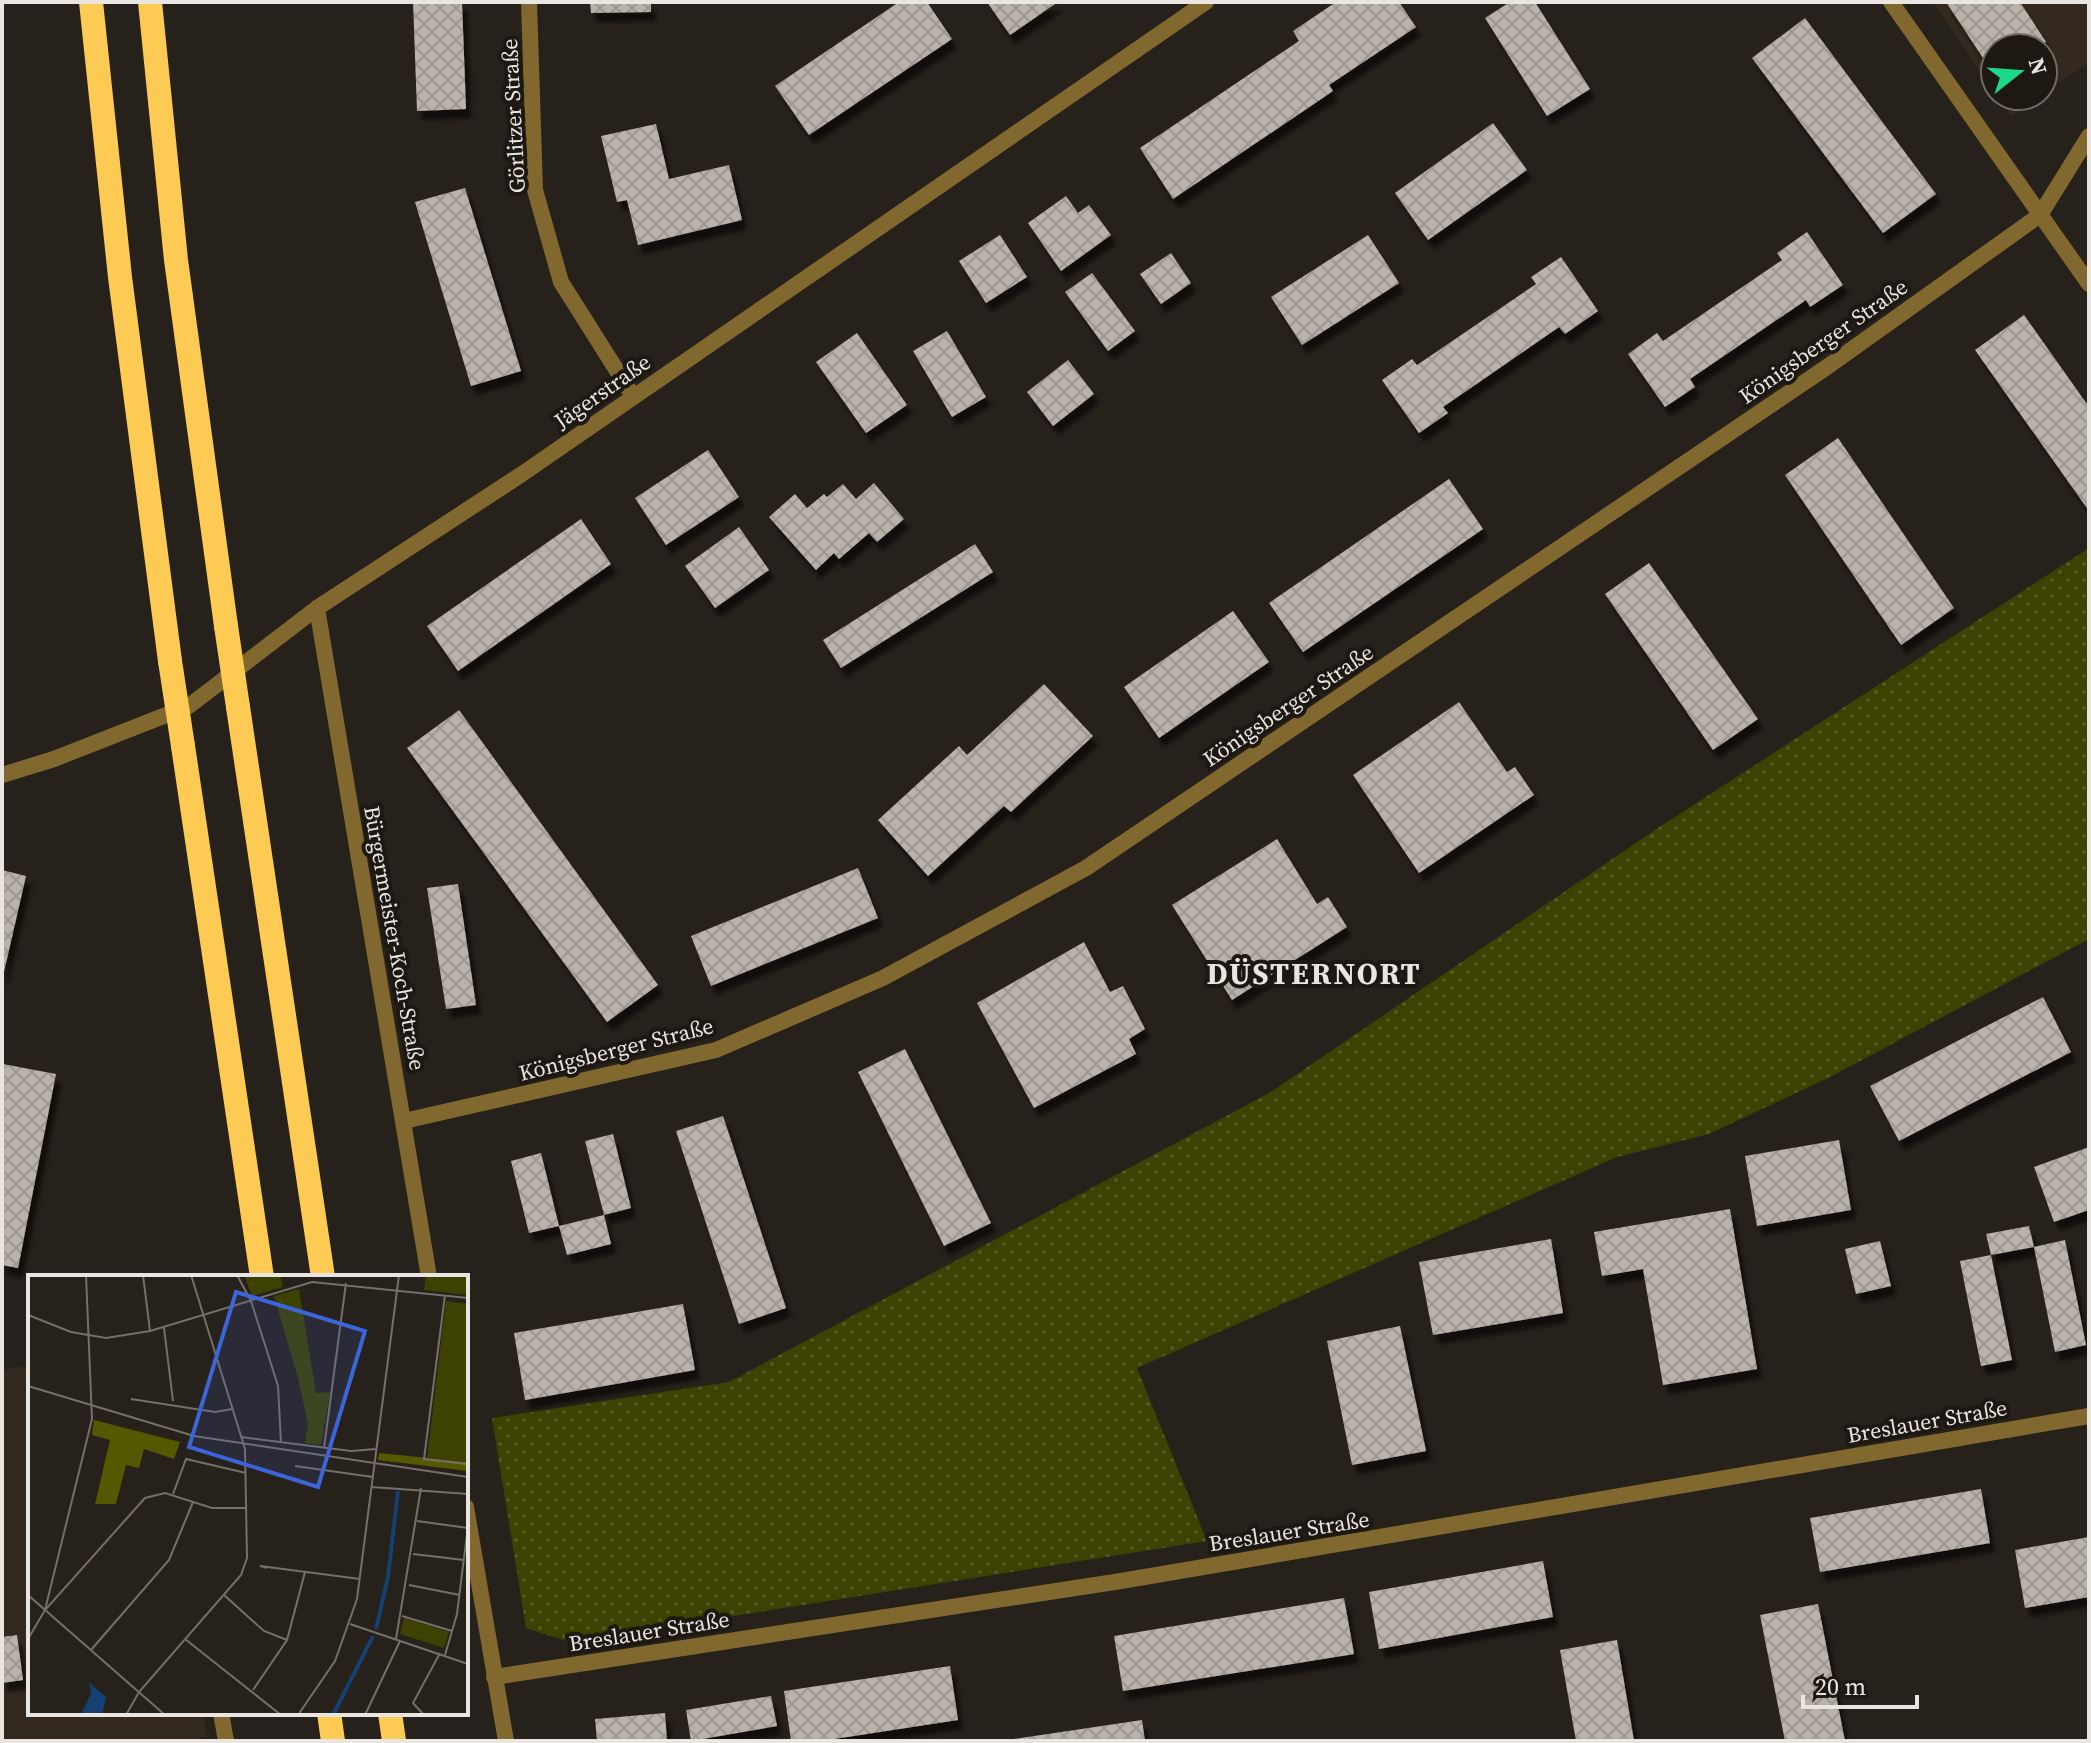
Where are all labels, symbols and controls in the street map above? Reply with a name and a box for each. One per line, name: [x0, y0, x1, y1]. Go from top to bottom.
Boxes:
north arrow: [1979, 32, 2059, 112]
street label: Görlitzer Straße: [494, 38, 532, 194]
text: N: [2021, 54, 2055, 78]
street label: Königsberger Straße: [1733, 272, 1913, 410]
street label: Jägerstraße: [547, 347, 656, 436]
street label: Königsberger Straße: [1197, 637, 1379, 773]
street label: Bürgermeister-Koch-Straße: [357, 804, 433, 1072]
district label: DÜSTERNORT: [1206, 953, 1422, 994]
street label: Königsberger Straße: [516, 1010, 716, 1088]
inset map: [28, 1275, 468, 1715]
street label: Breslauer Straße: [1845, 1392, 2009, 1450]
street label: Breslauer Straße: [1207, 1504, 1371, 1558]
street label: Breslauer Straße: [567, 1604, 731, 1658]
scale bar: [1803, 1659, 1917, 1709]
text: 20 m: [1815, 1670, 1866, 1703]

